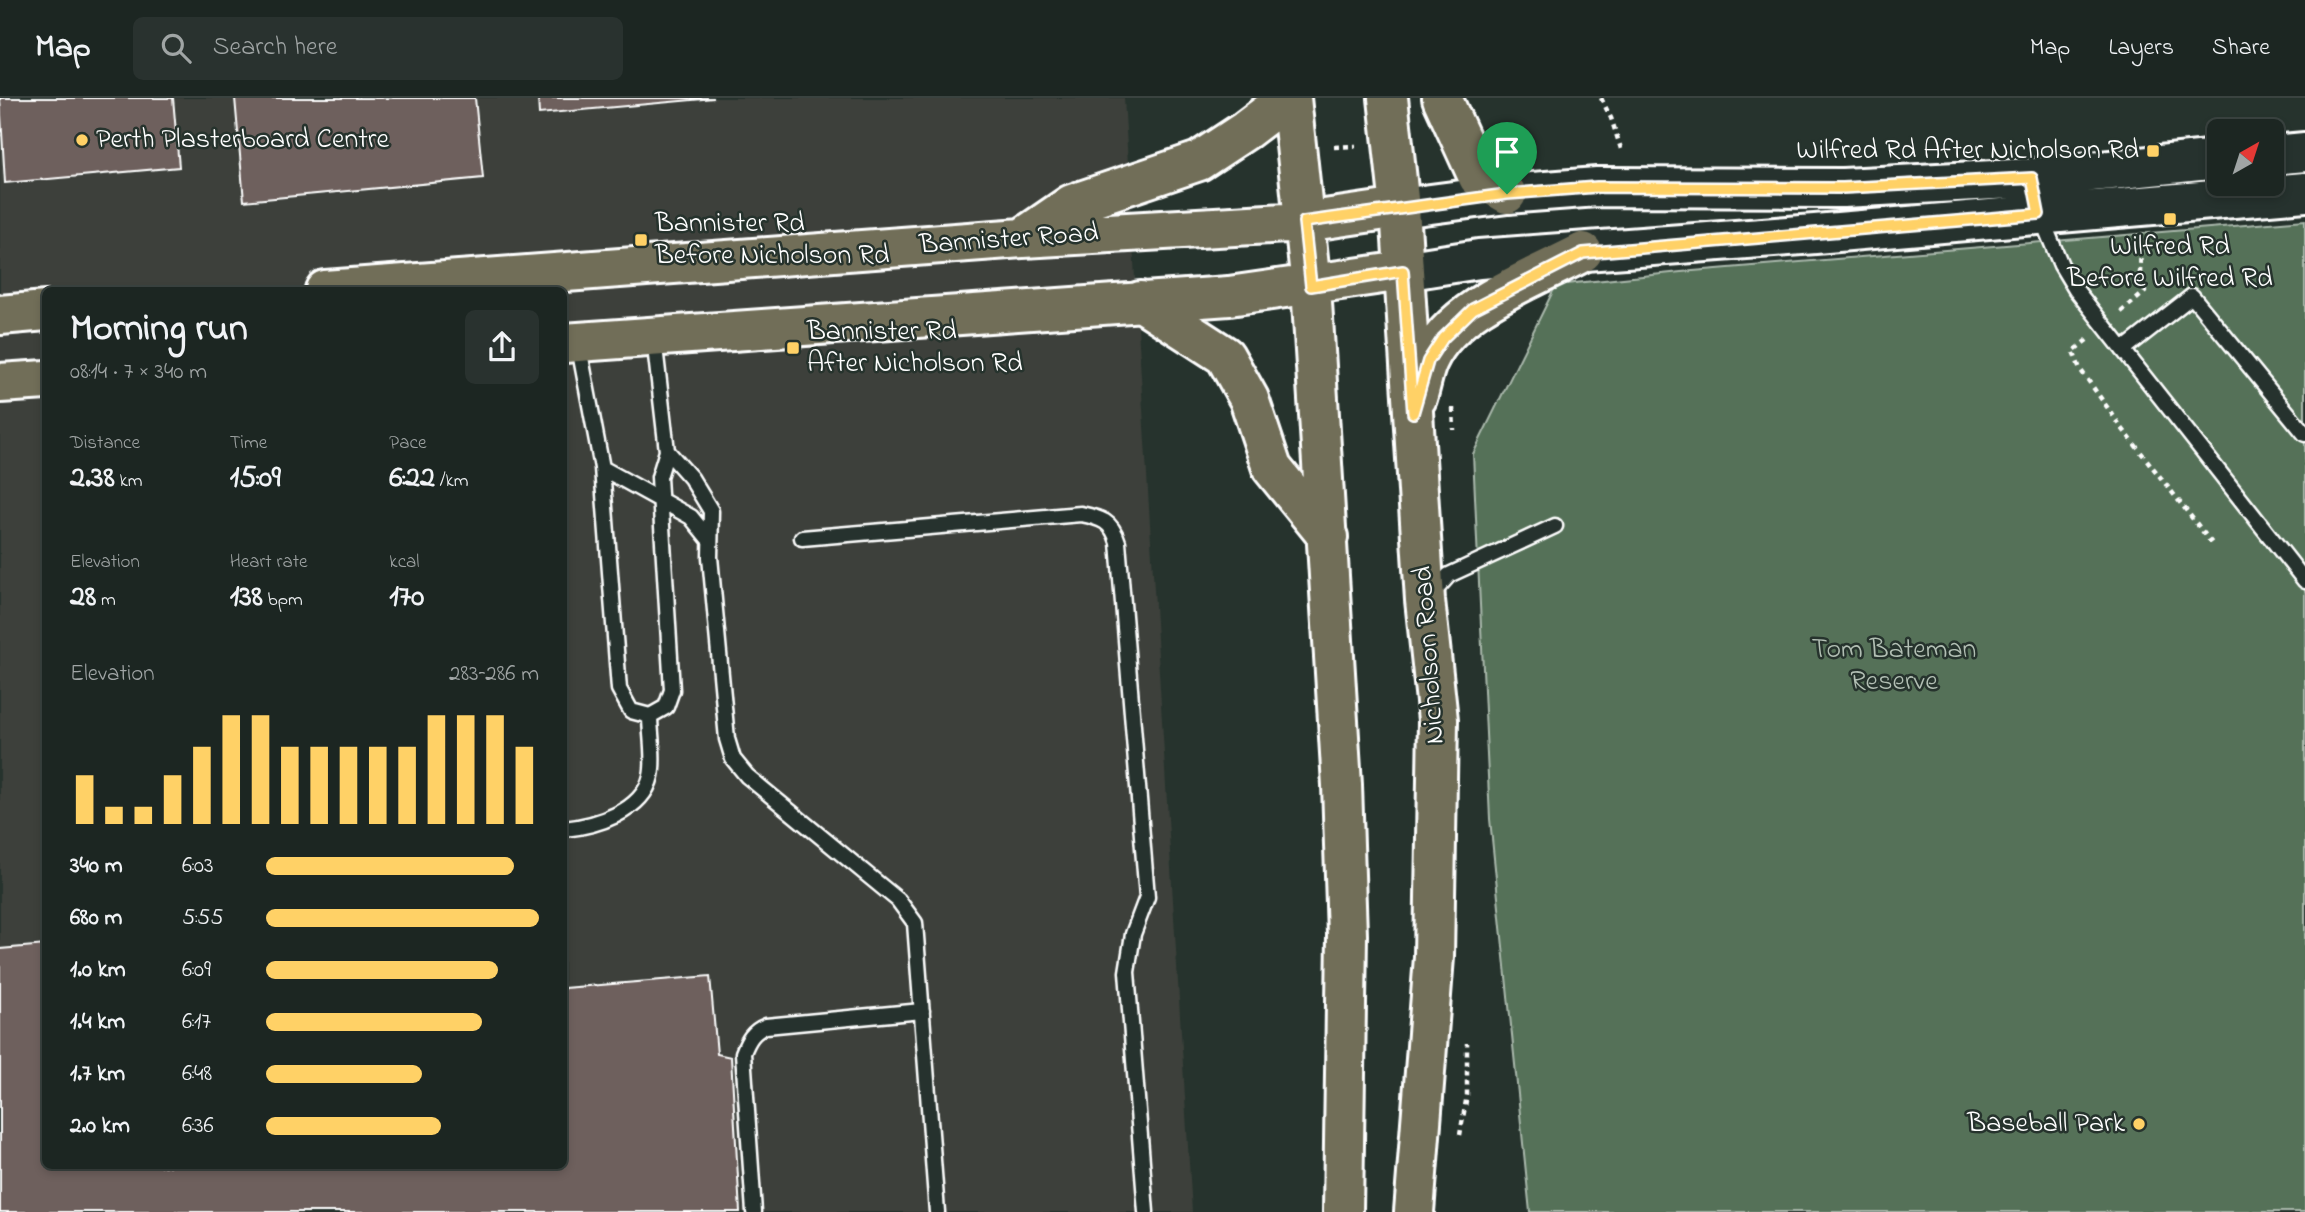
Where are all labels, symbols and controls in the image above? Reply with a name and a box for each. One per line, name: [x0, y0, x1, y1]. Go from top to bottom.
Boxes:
search box: [133, 17, 623, 80]
text: Map: [35, 24, 91, 72]
icon: search: [157, 29, 195, 67]
text: Search here: [213, 29, 337, 67]
text: Map: [2030, 31, 2070, 66]
text: Layers: [2108, 31, 2174, 66]
text: Share: [2212, 31, 2270, 66]
north arrow: [2207, 119, 2284, 196]
map controls: [2207, 119, 2284, 196]
place label: Perth Plasterboard Centre: [96, 120, 389, 161]
pin: [1477, 122, 1537, 194]
place label: Wilfred Rd After Nicholson Rd: [1796, 131, 2139, 172]
marker: Perth Plasterboard Centre: [74, 132, 90, 148]
icon: arrive: [1488, 133, 1526, 171]
marker: Wilfred Rd After Nicholson Rd: [2145, 143, 2161, 159]
place label: Bannister Rd Before Nicholson Rd: [654, 204, 890, 277]
marker: Wilfred Rd Before Wilfred Rd: [2162, 211, 2178, 227]
street label: Bannister Road: [917, 213, 1100, 267]
place label: Wilfred Rd Before Wilfred Rd: [2066, 227, 2273, 300]
marker: Bannister Rd Before Nicholson Rd: [633, 232, 649, 248]
text: Morning run: [70, 302, 248, 358]
button: share: [465, 310, 539, 384]
place label: Bannister Rd After Nicholson Rd: [806, 312, 1023, 385]
marker: Bannister Rd After Nicholson Rd: [785, 340, 801, 356]
text: 08:14 · 7 × 340 m: [70, 356, 207, 389]
text: Distance: [70, 430, 140, 457]
text: Time: [230, 430, 267, 457]
text: Pace: [389, 430, 426, 457]
text: 2.38: [70, 457, 115, 501]
text: 15:09: [230, 457, 281, 501]
text: 6:22: [389, 457, 435, 501]
text: km: [115, 468, 143, 495]
text: /km: [435, 468, 469, 495]
text: Elevation: [70, 549, 140, 576]
text: Heart rate: [230, 549, 308, 576]
text: kcal: [389, 549, 420, 576]
street label: Nicholson Road: [1403, 564, 1457, 746]
text: 28: [70, 576, 96, 620]
text: 138: [230, 576, 263, 620]
text: 170: [389, 576, 424, 620]
text: m: [96, 587, 116, 614]
text: bpm: [263, 587, 303, 614]
park label: Tom Bateman Reserve: [1812, 630, 1976, 703]
text: Elevation: [70, 658, 155, 691]
text: 283–286 m: [449, 658, 539, 691]
text: 340 m: [70, 850, 123, 883]
text: 6:03: [182, 850, 214, 883]
text: 680 m: [70, 902, 122, 935]
text: 5:55: [182, 902, 223, 935]
text: 1.0 km: [70, 954, 126, 987]
text: 6:09: [182, 954, 211, 987]
text: 1.4 km: [70, 1006, 125, 1039]
text: 6:17: [182, 1006, 211, 1039]
text: 1.7 km: [70, 1058, 125, 1091]
text: 6:48: [182, 1058, 212, 1091]
place label: Baseball Park: [1966, 1104, 2126, 1145]
text: 2.0 km: [70, 1110, 130, 1143]
text: 6:36: [182, 1110, 214, 1143]
marker: Baseball Park: [2131, 1116, 2147, 1132]

